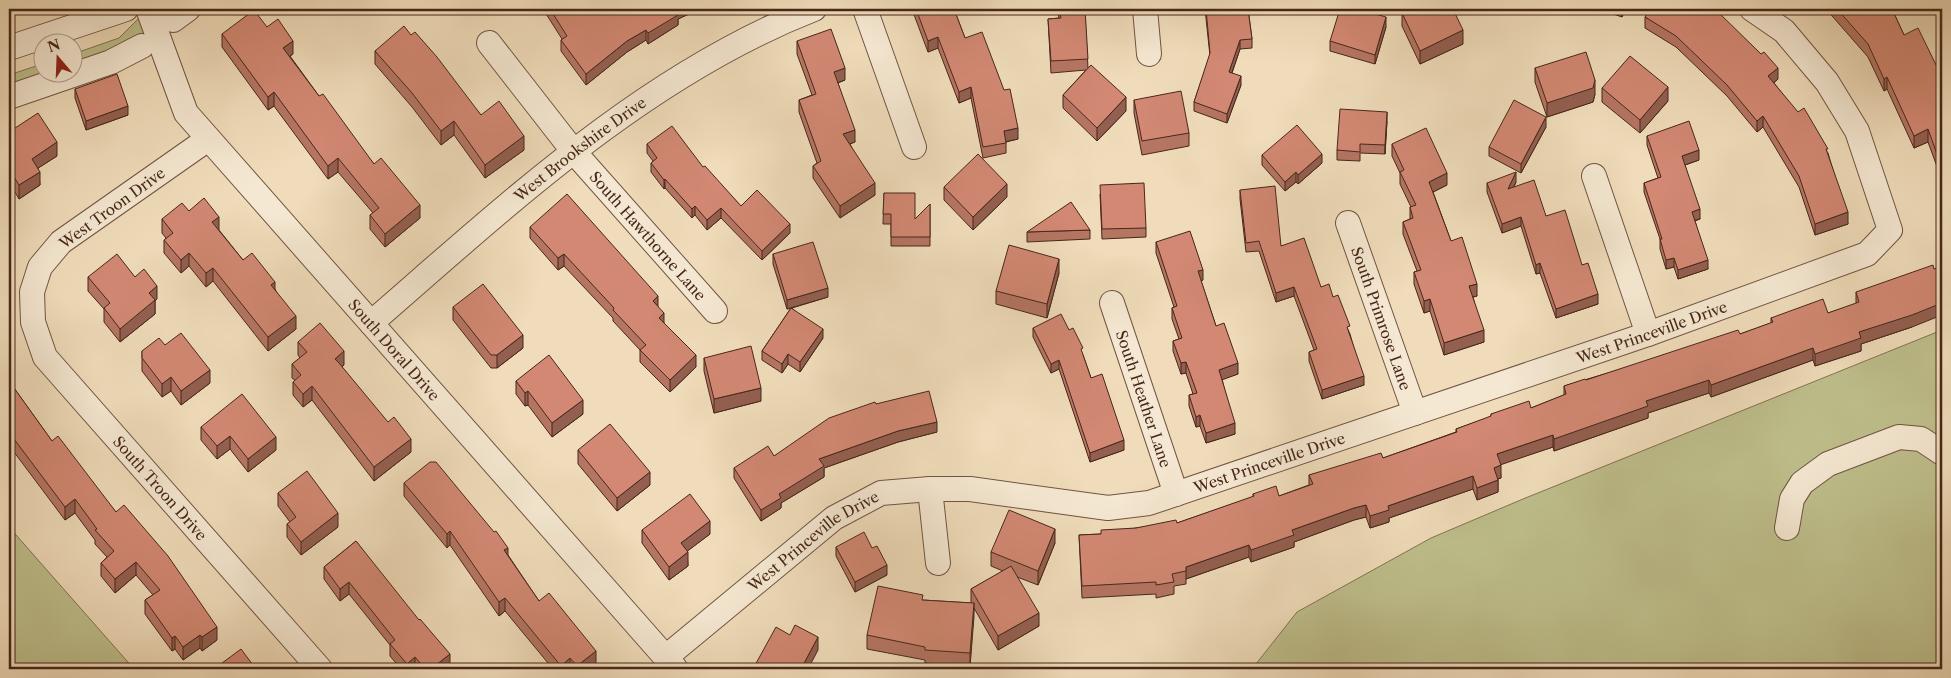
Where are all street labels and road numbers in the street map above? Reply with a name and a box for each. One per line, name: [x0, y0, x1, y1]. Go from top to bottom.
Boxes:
street label: West Brookshire Drive: [509, 93, 649, 206]
street label: West Troon Drive: [55, 163, 169, 253]
street label: South Hawthorne Lane: [586, 167, 710, 304]
street label: South Primrose Lane: [1348, 244, 1416, 393]
street label: South Doral Drive: [345, 295, 444, 404]
street label: West Princeville Drive: [1573, 296, 1730, 367]
street label: South Heather Lane: [1112, 328, 1176, 470]
street label: West Princeville Drive: [1190, 428, 1347, 497]
street label: South Troon Drive: [109, 432, 212, 544]
street label: West Princeville Drive: [743, 486, 882, 596]

